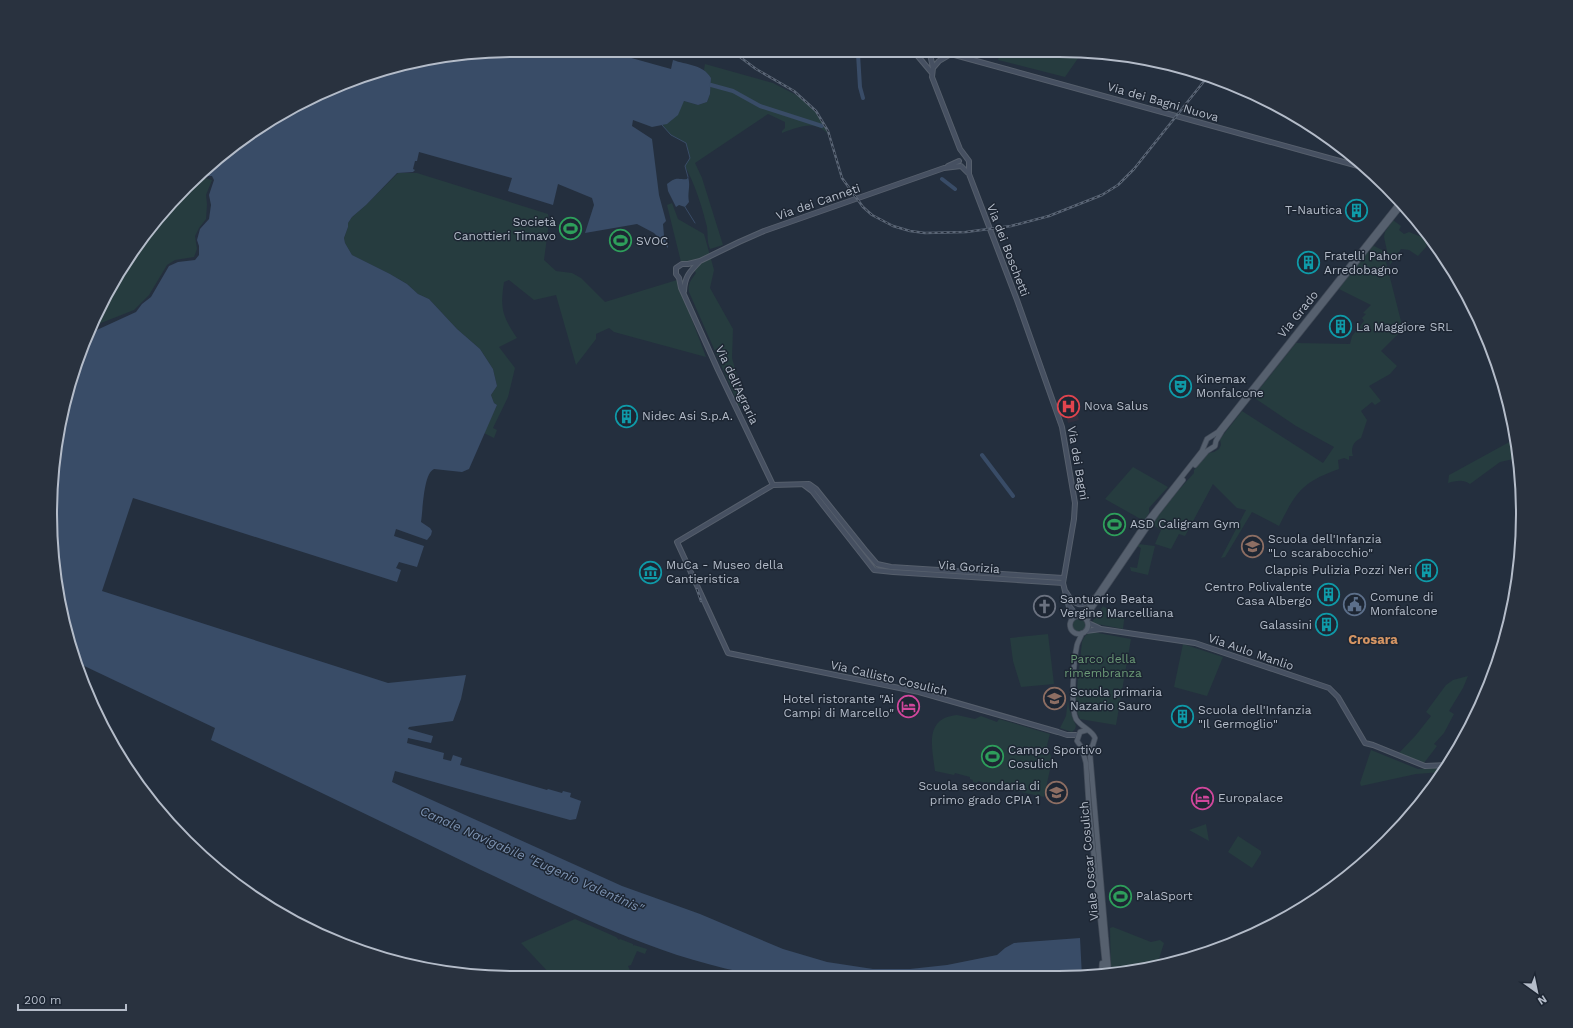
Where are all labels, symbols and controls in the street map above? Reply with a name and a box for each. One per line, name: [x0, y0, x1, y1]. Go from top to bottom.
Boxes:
street label: Via dei Bagni Nuova: [1106, 79, 1221, 125]
street label: Via dei Canneti: [774, 181, 862, 223]
building icon: T-Nautica: [1344, 197, 1370, 223]
street label: Via dei Boschetti: [984, 202, 1032, 298]
place label: T-Nautica: [1285, 203, 1342, 217]
place label: Società Canottieri Timavo: [453, 215, 556, 243]
sports icon: Società Canottieri Timavo: [558, 216, 584, 242]
sports icon: SVOC: [608, 228, 634, 254]
place label: SVOC: [636, 234, 668, 248]
place label: Fratelli Pahor Arredobagno: [1324, 249, 1402, 277]
building icon: Fratelli Pahor Arredobagno: [1296, 250, 1322, 276]
street label: Via Grado: [1275, 288, 1321, 340]
building icon: La Maggiore SRL: [1328, 314, 1354, 340]
place label: La Maggiore SRL: [1356, 320, 1452, 334]
street label: Via dell'Agraria: [713, 343, 761, 427]
place label: Kinemax Monfalcone: [1196, 372, 1264, 400]
theatre icon: Kinemax Monfalcone: [1168, 373, 1194, 399]
hospital icon: Nova Salus: [1056, 393, 1082, 419]
place label: Nova Salus: [1084, 399, 1148, 413]
building icon: Nidec Asi S.p.A.: [613, 403, 639, 429]
place label: Nidec Asi S.p.A.: [642, 409, 733, 423]
street label: Via dei Bagni: [1065, 425, 1091, 501]
sports icon: ASD Caligram Gym: [1102, 511, 1128, 537]
place label: ASD Caligram Gym: [1130, 517, 1240, 531]
place label: Scuola dell'Infanzia "Lo scarabocchio": [1268, 532, 1382, 560]
school or university icon: Scuola dell'Infanzia "Lo scarabocchio": [1240, 533, 1266, 559]
building icon: Clappis Pulizia Pozzi Neri: [1414, 557, 1440, 583]
place label: MuCa - Museo della Cantieristica: [666, 558, 783, 586]
street label: Via Gorizia: [938, 558, 1001, 576]
museum icon: MuCa - Museo della Cantieristica: [638, 559, 664, 585]
place label: Clappis Pulizia Pozzi Neri: [1265, 563, 1412, 577]
place label: Centro Polivalente Casa Albergo: [1204, 580, 1312, 608]
building icon: Centro Polivalente Casa Albergo: [1315, 581, 1341, 607]
place label: Comune di Monfalcone: [1370, 590, 1438, 618]
public building icon: Comune di Monfalcone: [1342, 591, 1368, 617]
place label: Santuario Beata Vergine Marcelliana: [1060, 592, 1174, 620]
church icon: Santuario Beata Vergine Marcelliana: [1032, 593, 1058, 619]
building icon: Galassini: [1314, 612, 1340, 638]
place label: Galassini: [1260, 618, 1312, 632]
street label: Via Aulo Manlio: [1206, 631, 1296, 673]
district label: Crosara: [1348, 632, 1398, 647]
park label: Parco della rimembranza: [1064, 652, 1142, 680]
street label: Via Callisto Cosulich: [829, 658, 949, 698]
place label: Scuola primaria Nazario Sauro: [1070, 685, 1162, 713]
school or university icon: Scuola primaria Nazario Sauro: [1042, 686, 1068, 712]
place label: Hotel ristorante "Ai Campi di Marcello": [783, 692, 894, 720]
hotel icon: Hotel ristorante "Ai Campi di Marcello": [896, 693, 922, 719]
place label: Scuola dell'Infanzia "Il Germoglio": [1198, 703, 1312, 731]
building icon: Scuola dell'Infanzia "Il Germoglio": [1170, 704, 1196, 730]
place label: Campo Sportivo Cosulich: [1008, 743, 1102, 771]
sports icon: Campo Sportivo Cosulich: [979, 744, 1005, 770]
place label: Scuola secondaria di primo grado CPIA 1: [918, 779, 1040, 807]
school or university icon: Scuola secondaria di primo grado CPIA 1: [1043, 780, 1069, 806]
hotel icon: Europalace: [1189, 785, 1215, 811]
place label: Europalace: [1218, 791, 1283, 805]
street label: Viale Oscar Cosulich: [1077, 801, 1101, 921]
water label: Canale Navigabile "Eugenio Valentinis": [418, 803, 647, 916]
sports icon: PalaSport: [1108, 883, 1134, 909]
place label: PalaSport: [1136, 889, 1193, 903]
north arrow: [1517, 972, 1557, 1012]
scale bar: [18, 986, 126, 1012]
text: N: [1535, 992, 1549, 1008]
text: 200 m: [24, 993, 61, 1007]

